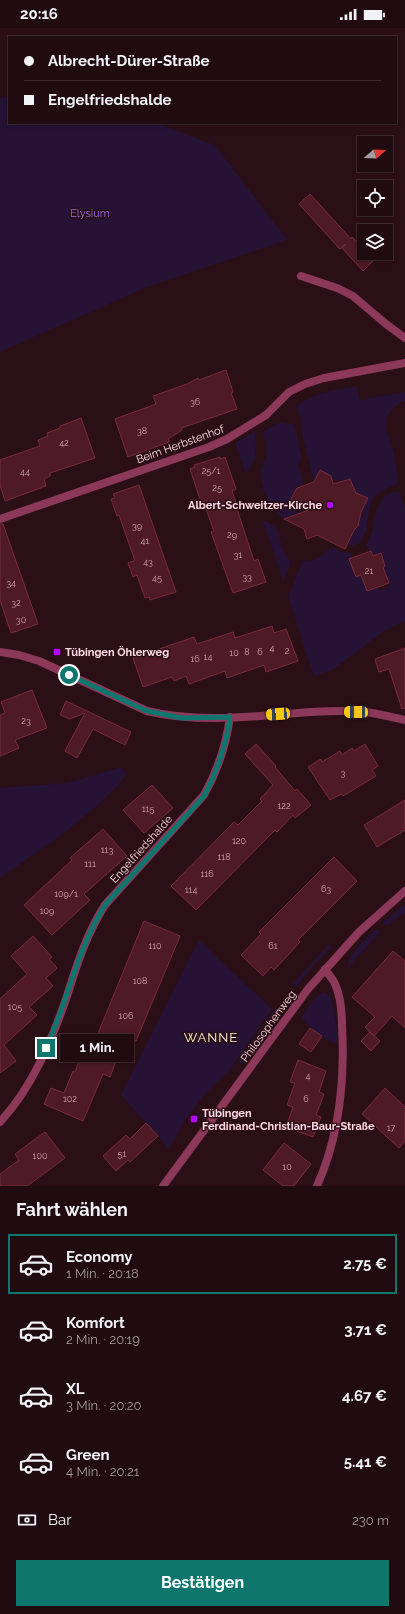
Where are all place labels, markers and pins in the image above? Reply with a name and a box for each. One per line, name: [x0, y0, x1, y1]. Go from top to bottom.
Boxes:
place label: Albert-Schweitzer-Kirche: [188, 499, 322, 512]
marker: Albert-Schweitzer-Kirche: [325, 500, 335, 510]
place label: Tübingen Öhlerweg: [65, 645, 169, 659]
marker: Tübingen Öhlerweg: [52, 647, 62, 657]
place label: Tübingen Ferdinand-Christian-Baur-Straße: [202, 1107, 375, 1133]
marker: Tübingen Ferdinand-Christian-Baur-Straße: [189, 1114, 199, 1124]

